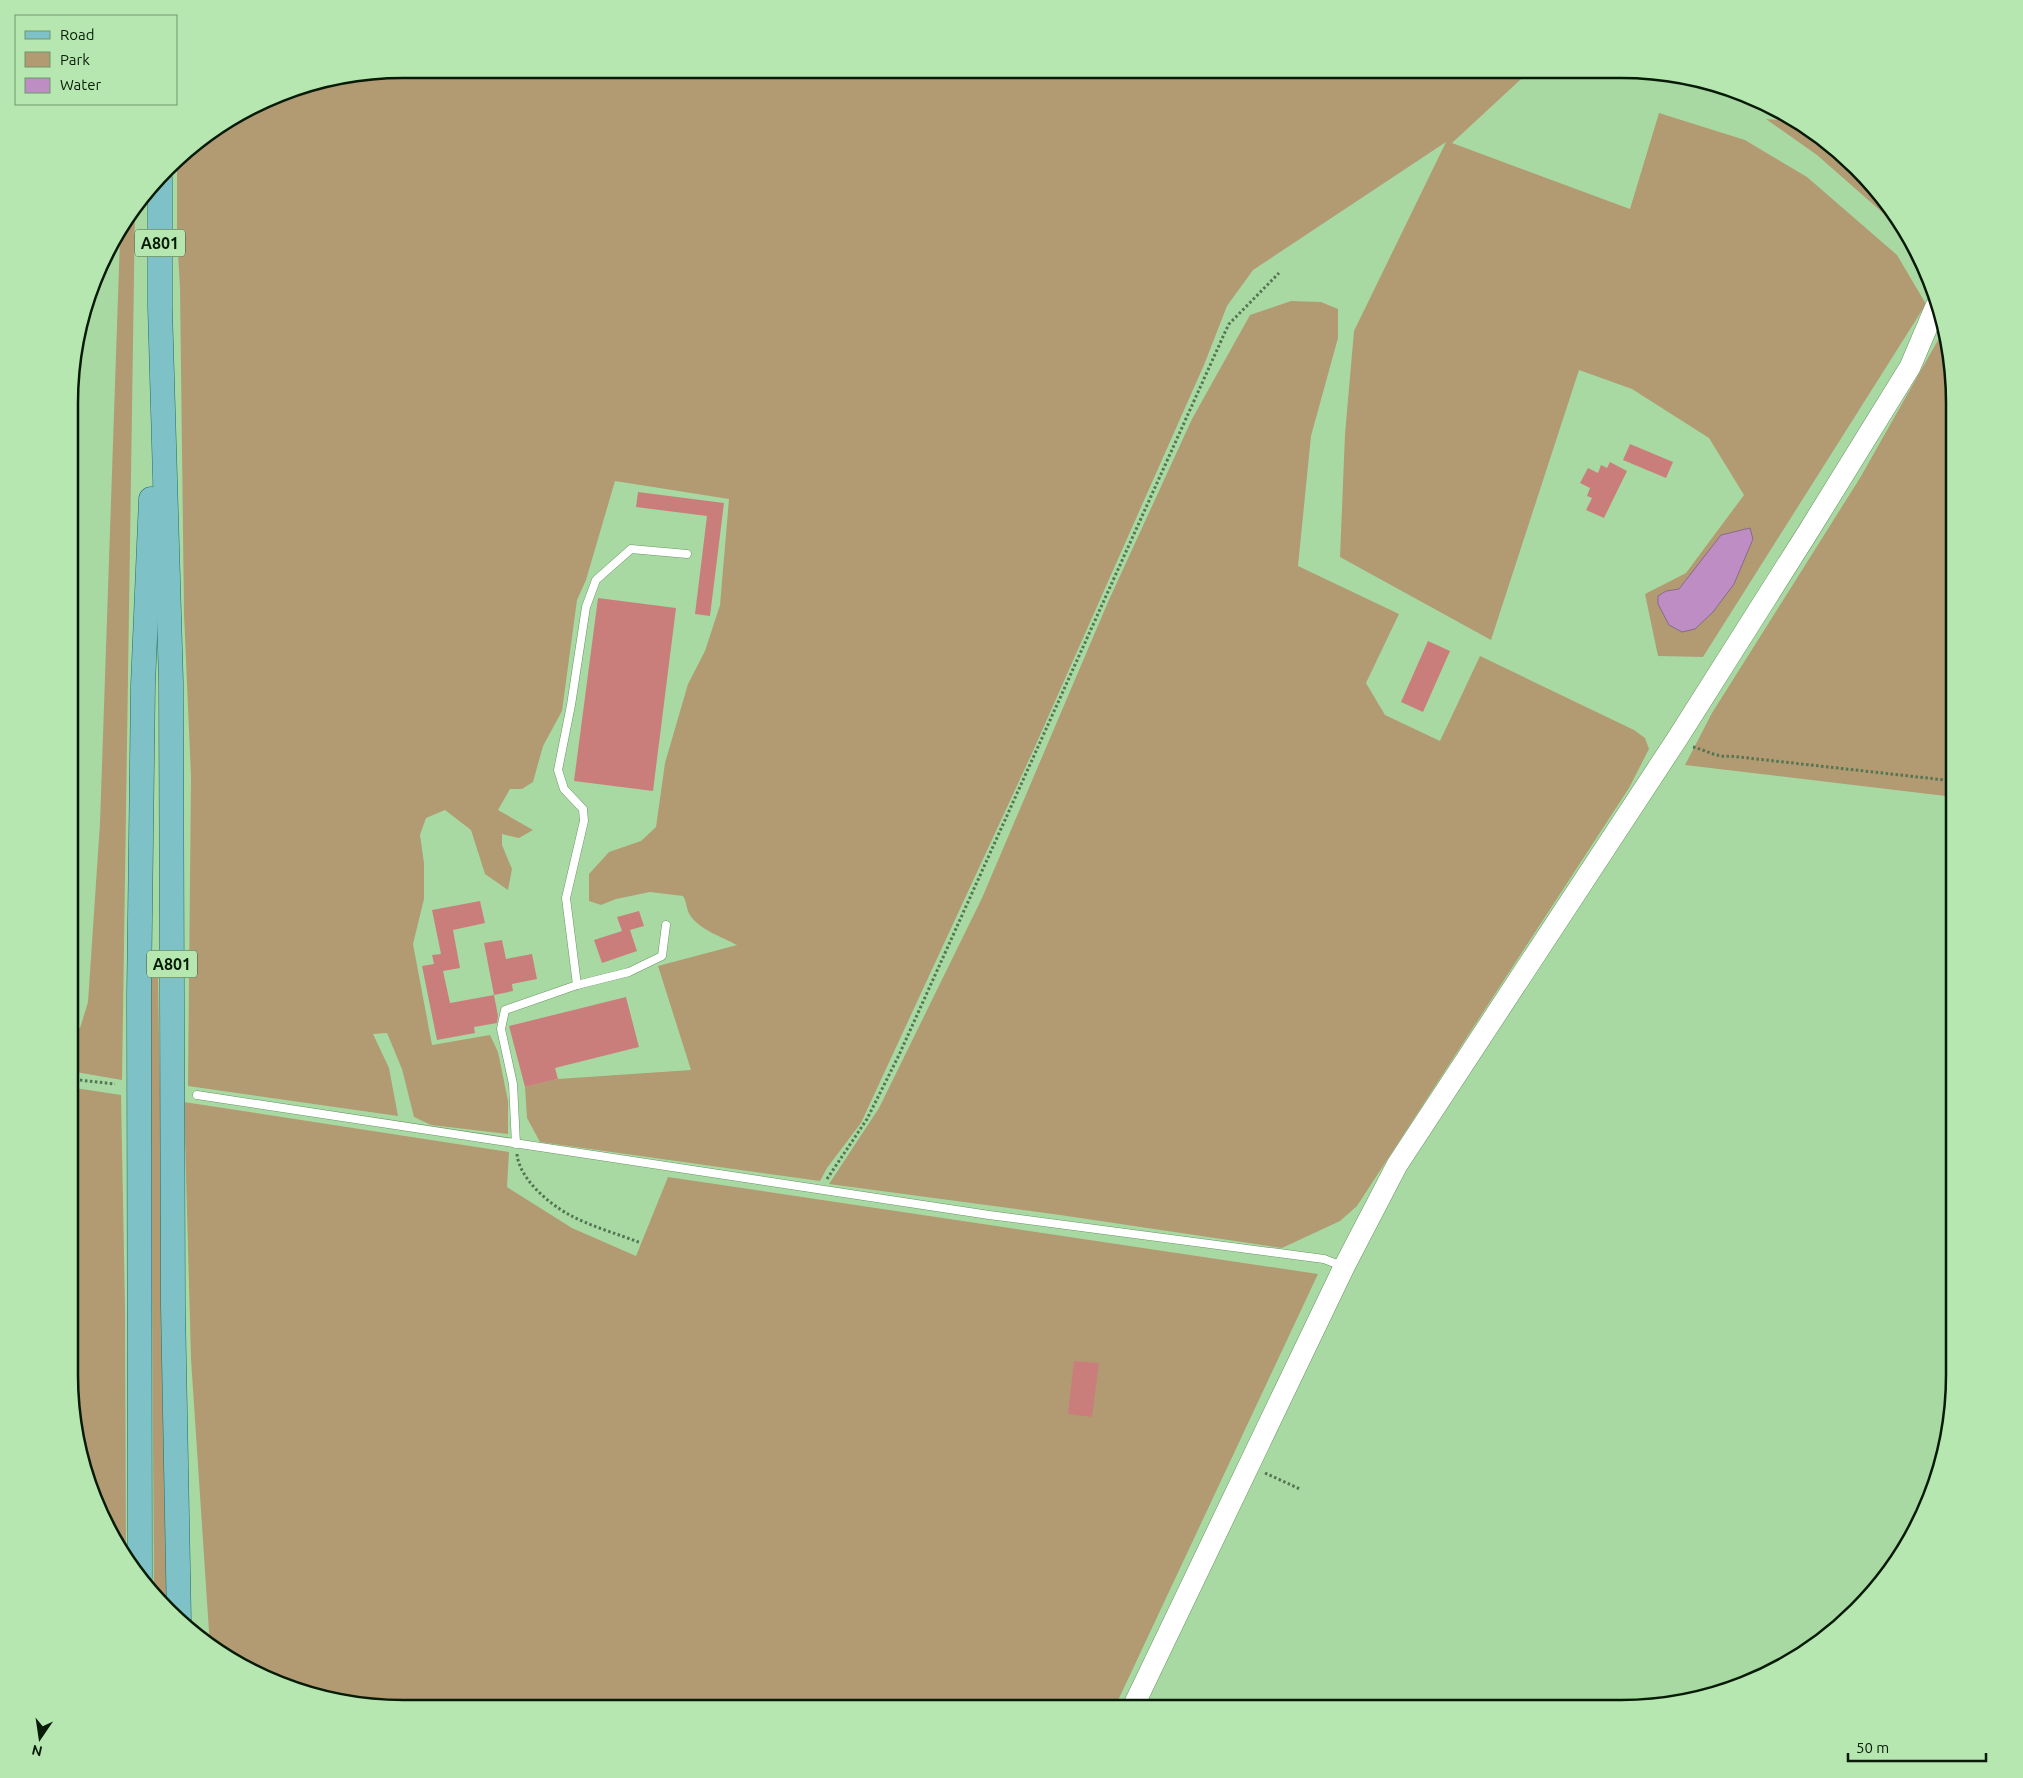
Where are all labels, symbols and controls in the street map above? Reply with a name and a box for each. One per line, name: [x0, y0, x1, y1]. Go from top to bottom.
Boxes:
legend: [15, 15, 178, 105]
text: Road: [60, 26, 95, 43]
text: Park: [60, 51, 90, 68]
text: Water: [60, 76, 101, 93]
road number: A801: [135, 230, 185, 256]
road number: A801: [147, 951, 197, 978]
north arrow: [15, 1713, 65, 1763]
scale bar: [1848, 1730, 1986, 1762]
text: 50 m: [1856, 1739, 1889, 1756]
text: N: [30, 1742, 44, 1760]

